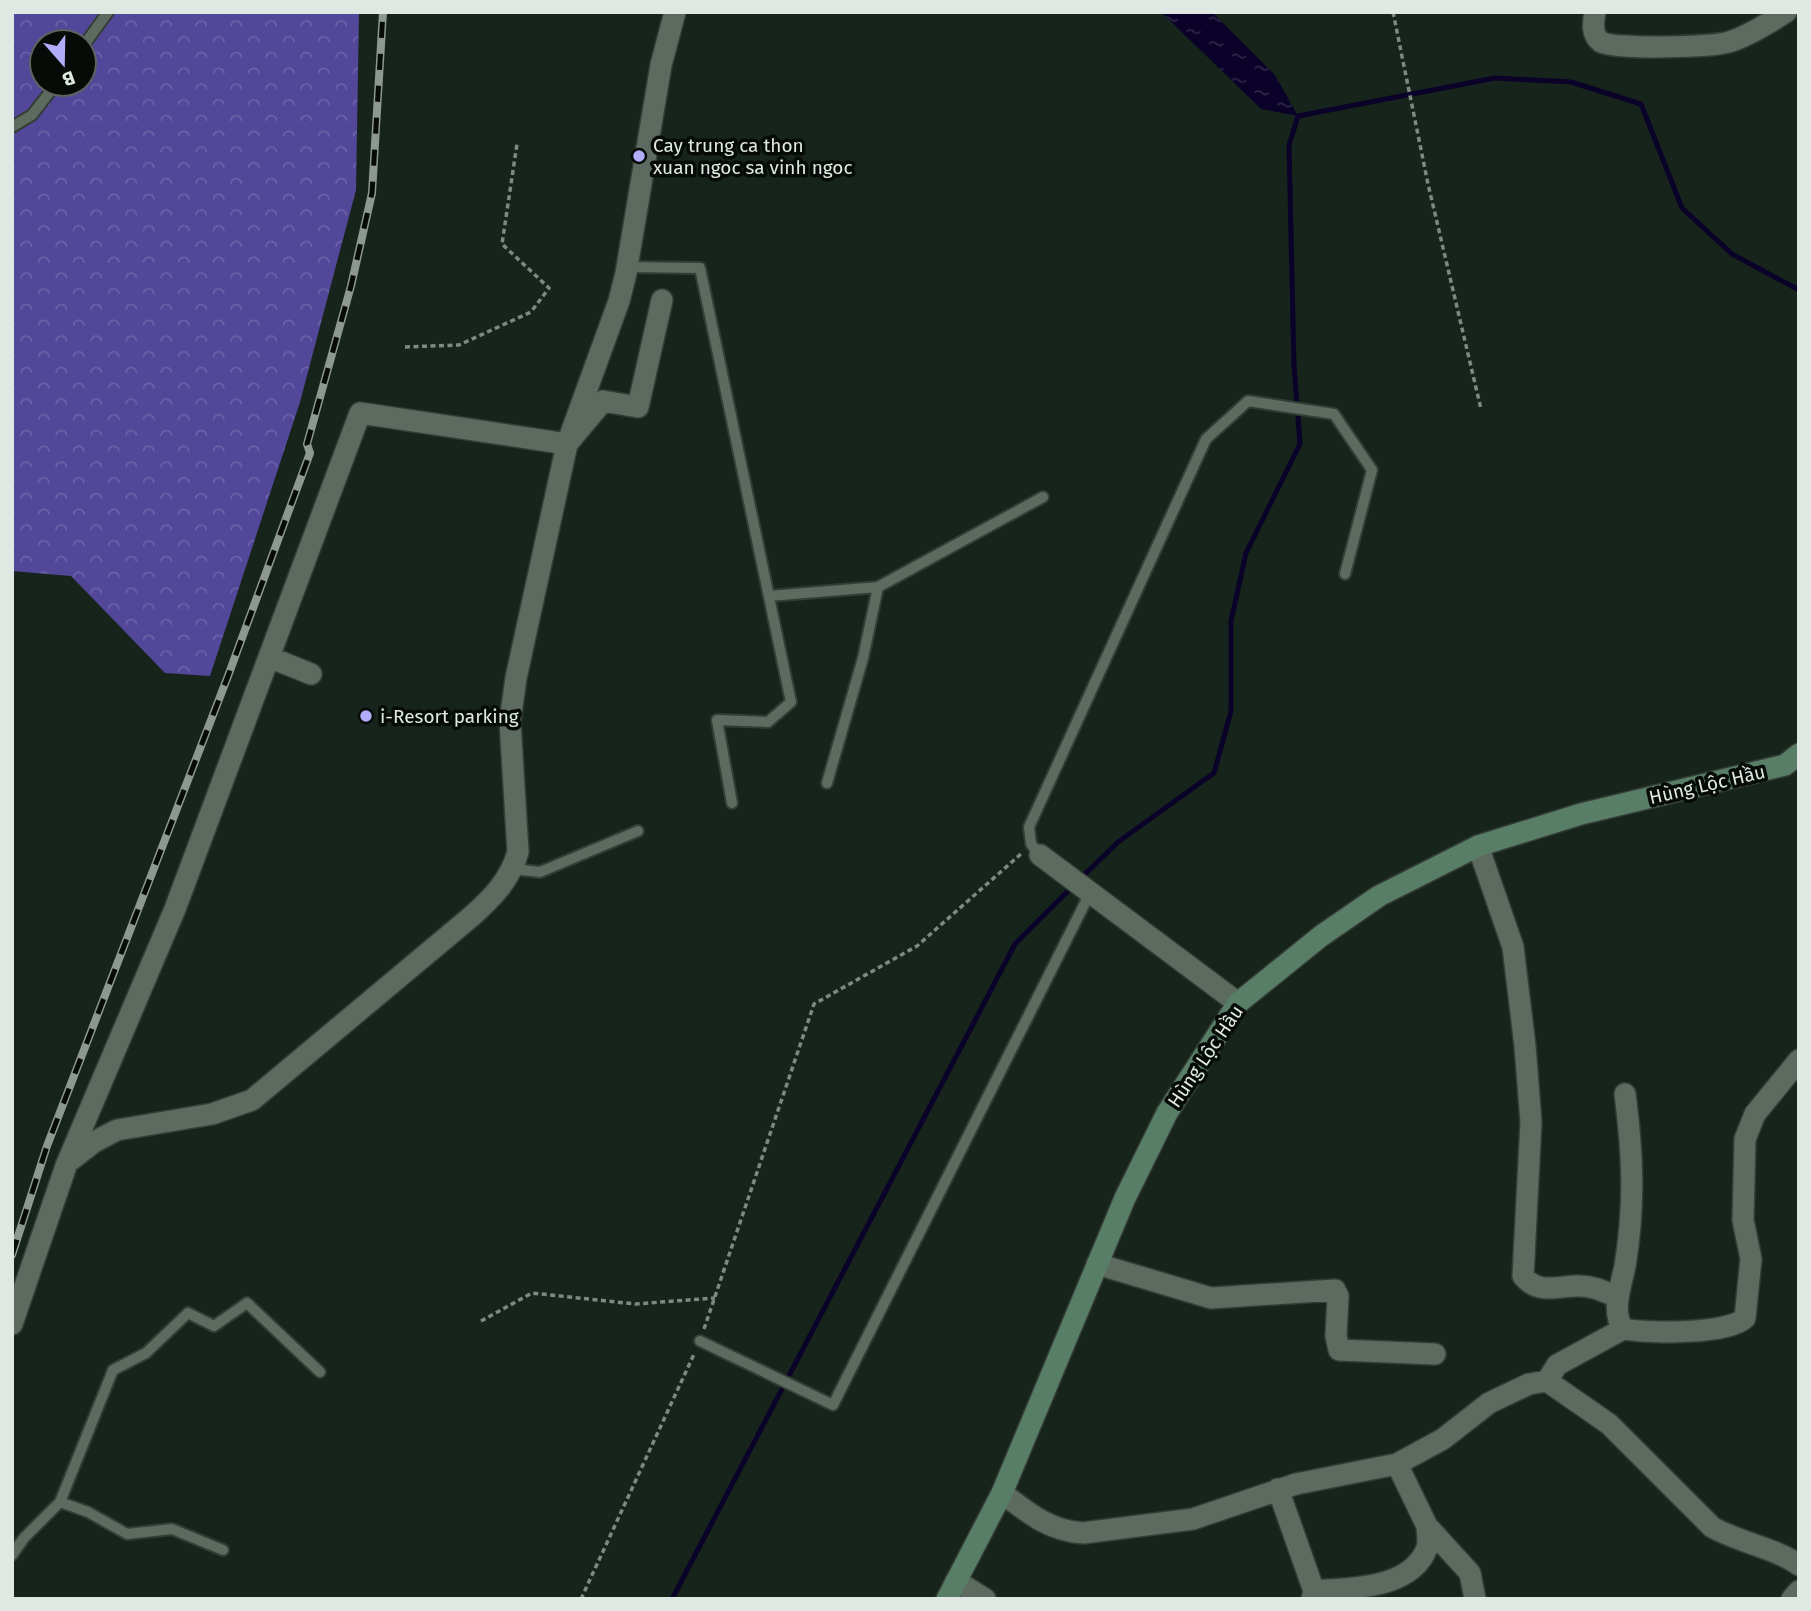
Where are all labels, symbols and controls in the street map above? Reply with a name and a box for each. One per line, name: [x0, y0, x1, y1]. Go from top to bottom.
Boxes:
north arrow: [28, 28, 98, 98]
text: B: [59, 66, 78, 91]
place label: Cay trung ca thon xuan ngoc sa vinh ngoc: [653, 134, 853, 179]
marker: Cay trung ca thon xuan ngoc sa vinh ngoc: [631, 148, 647, 164]
place label: i-Resort parking: [380, 705, 519, 728]
marker: i-Resort parking: [358, 708, 374, 724]
street label: Hùng Lộc Hầu: [1647, 760, 1767, 809]
street label: Hùng Lộc Hầu: [1163, 1001, 1248, 1112]

